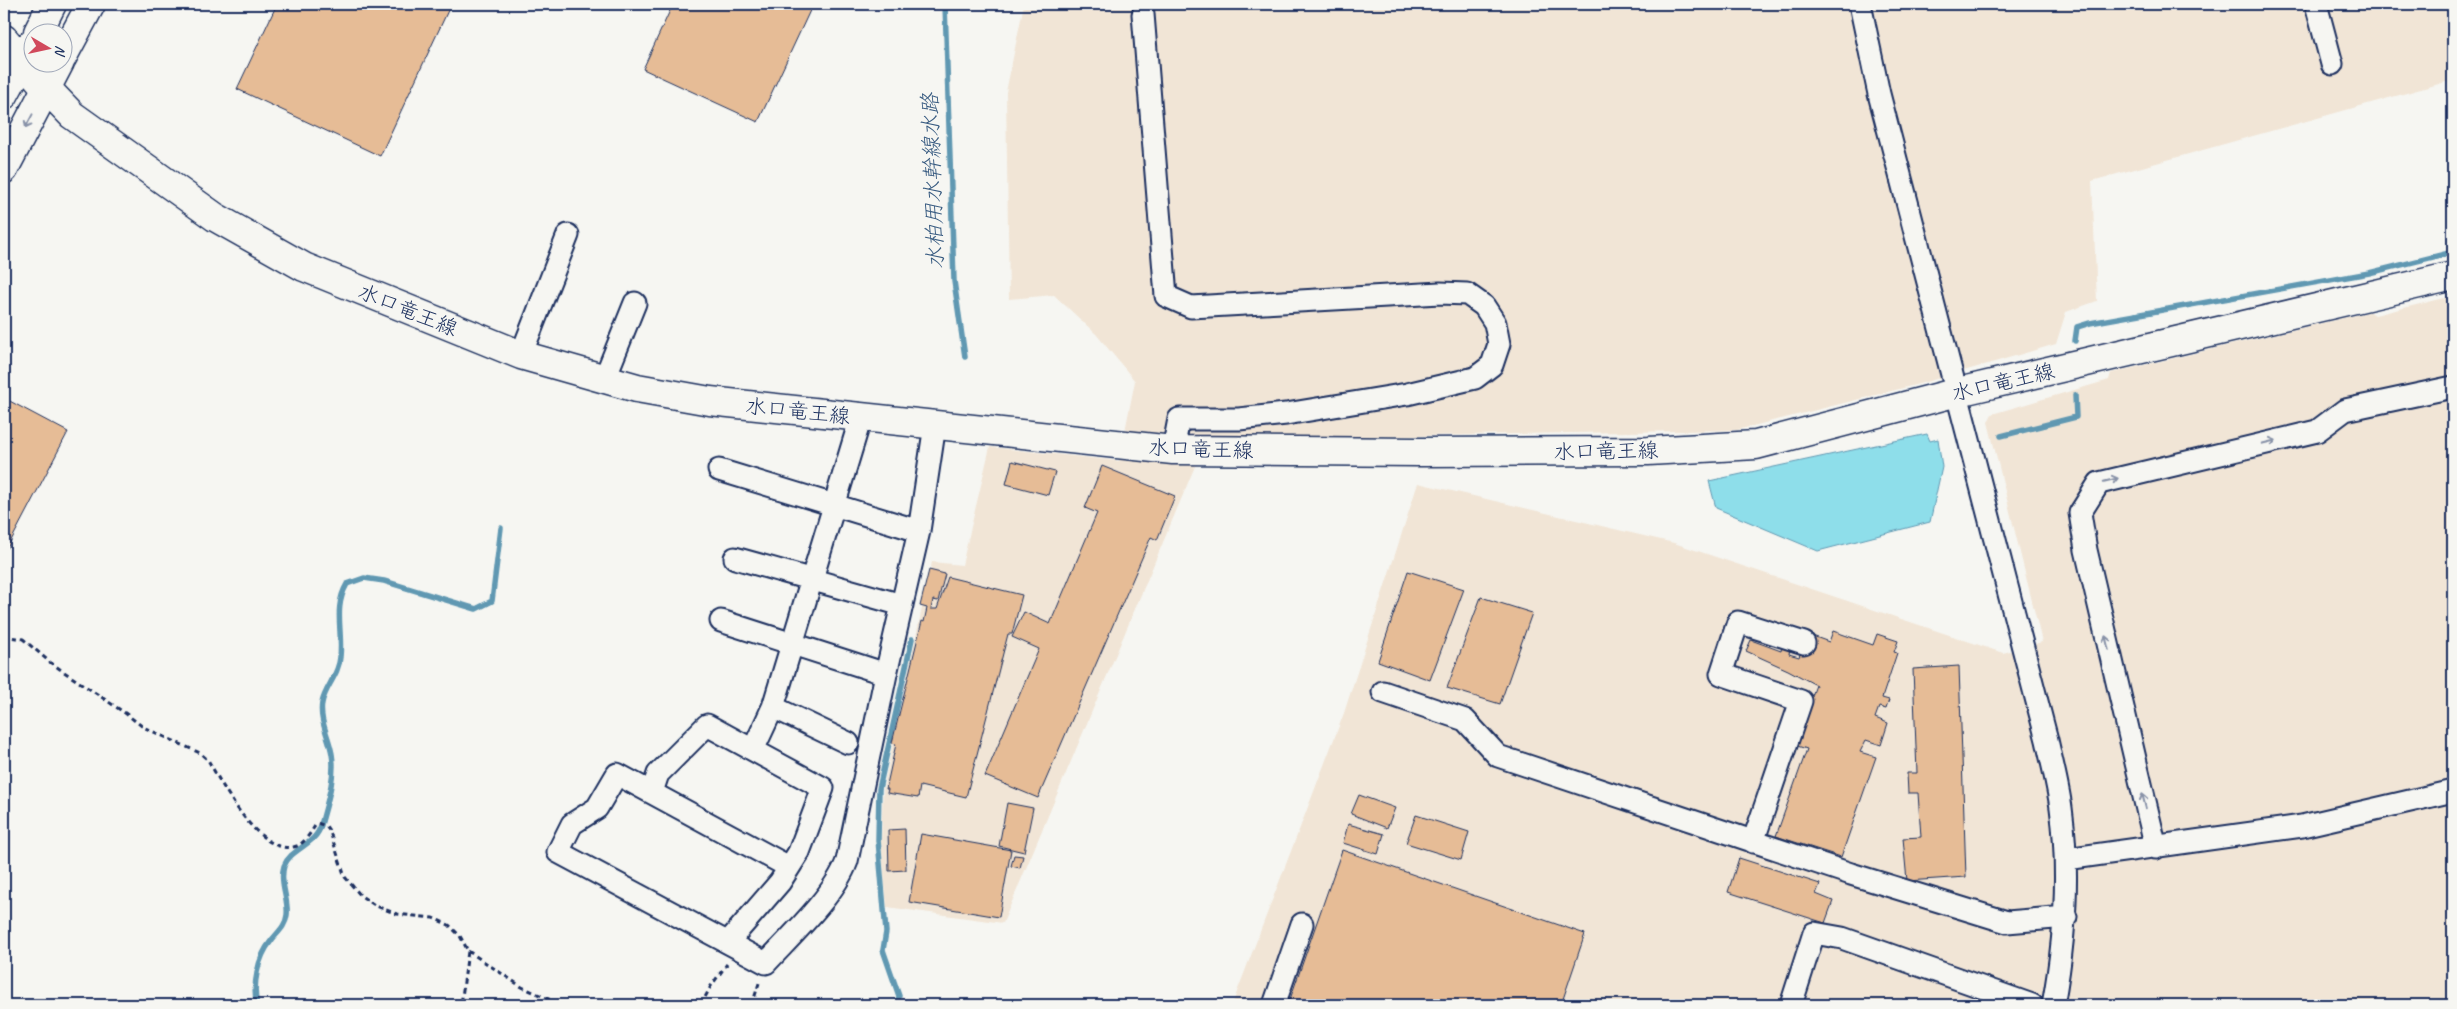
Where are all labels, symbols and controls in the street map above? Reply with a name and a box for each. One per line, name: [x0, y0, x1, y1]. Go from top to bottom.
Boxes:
north arrow: [22, 22, 72, 72]
text: N: [51, 44, 69, 58]
water label: 水柏用水幹線水路: [916, 91, 950, 269]
one-way arrow: [24, 113, 34, 128]
street label: 水口竜王線: [354, 278, 462, 342]
street label: 水口竜王線: [1949, 358, 2057, 406]
street label: 水口竜王線: [744, 393, 852, 429]
street label: 水口竜王線: [1148, 434, 1254, 464]
street label: 水口竜王線: [1553, 437, 1659, 465]
one-way arrow: [2261, 437, 2277, 446]
one-way arrow: [2103, 475, 2119, 485]
one-way arrow: [2102, 635, 2111, 651]
one-way arrow: [2139, 793, 2148, 809]

